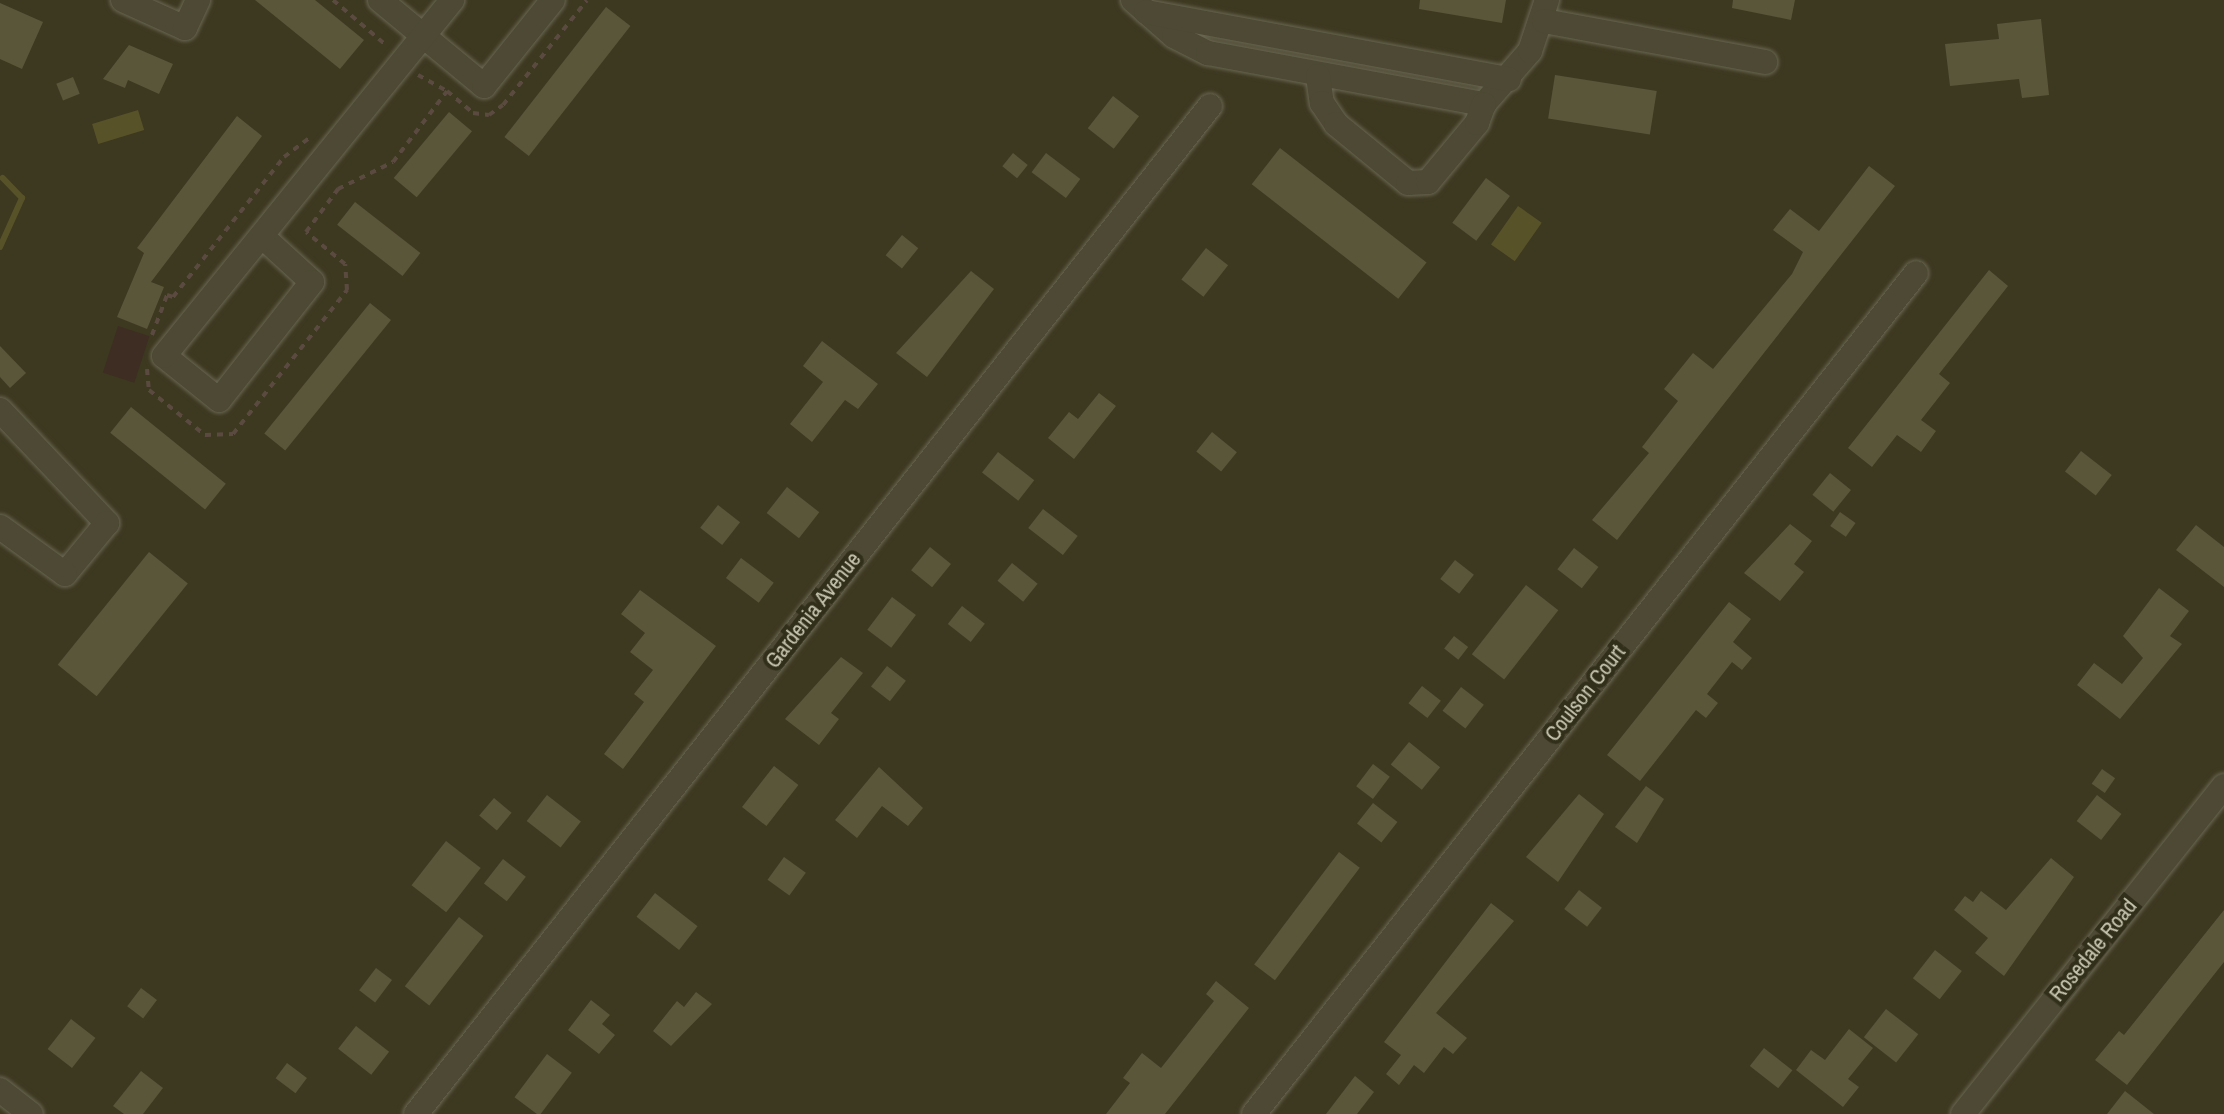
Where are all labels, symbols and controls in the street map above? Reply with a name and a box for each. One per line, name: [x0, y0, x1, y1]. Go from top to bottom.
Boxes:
street label: Gardenia Avenue: [759, 546, 867, 674]
street label: Coulson Court: [1539, 639, 1631, 747]
street label: Rosedale Road: [2044, 893, 2142, 1007]

